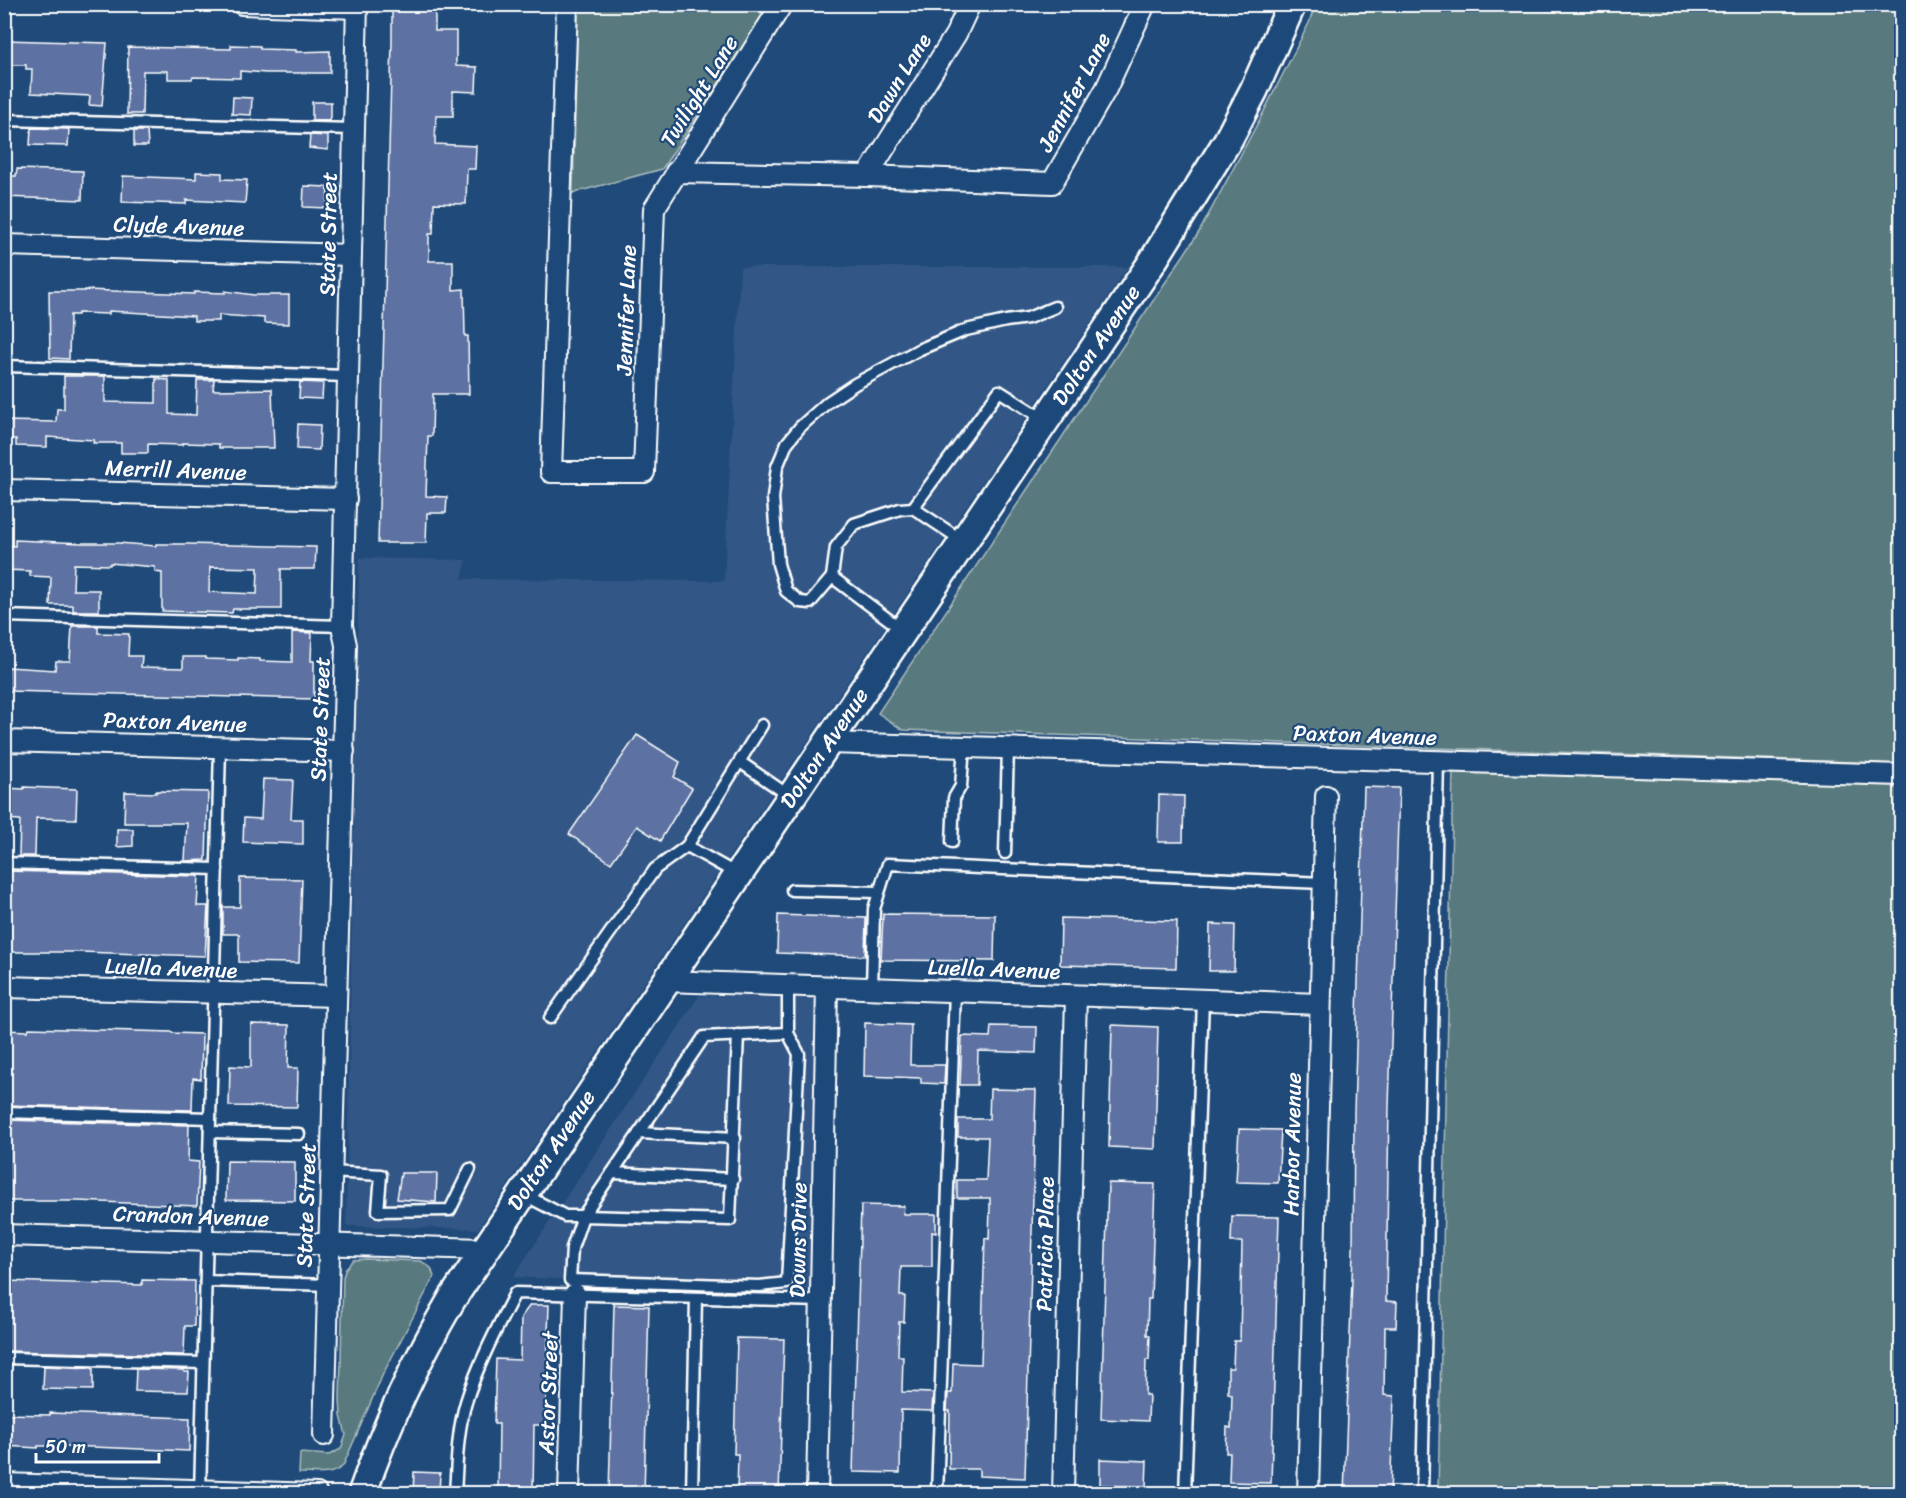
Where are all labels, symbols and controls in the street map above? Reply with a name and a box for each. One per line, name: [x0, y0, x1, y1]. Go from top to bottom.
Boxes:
street label: Dawn Lane: [856, 25, 942, 131]
street label: Jennifer Lane: [1026, 25, 1122, 160]
street label: Twilight Lane: [649, 27, 749, 155]
street label: State Street: [307, 171, 349, 297]
street label: Clyde Avenue: [113, 204, 245, 248]
street label: Jennifer Lane: [604, 244, 648, 377]
street label: Dolton Avenue: [1041, 276, 1151, 414]
street label: Merrill Avenue: [104, 448, 248, 492]
street label: State Street: [298, 656, 342, 782]
street label: Dolton Avenue: [769, 679, 879, 817]
street label: Paxton Avenue: [102, 700, 248, 744]
street label: Paxton Avenue: [1292, 713, 1438, 757]
street label: Luella Avenue: [104, 946, 238, 990]
street label: Luella Avenue: [927, 947, 1061, 991]
street label: Harbor Avenue: [1271, 1072, 1313, 1216]
street label: Dolton Avenue: [496, 1081, 606, 1219]
street label: State Street: [284, 1142, 328, 1268]
street label: Patricia Place: [1024, 1176, 1066, 1312]
street label: Downs Drive: [777, 1182, 819, 1298]
street label: Crandon Avenue: [112, 1194, 270, 1238]
street label: Astor Street: [526, 1330, 570, 1456]
scale bar: [36, 1426, 159, 1464]
text: 50 m: [45, 1431, 86, 1463]

